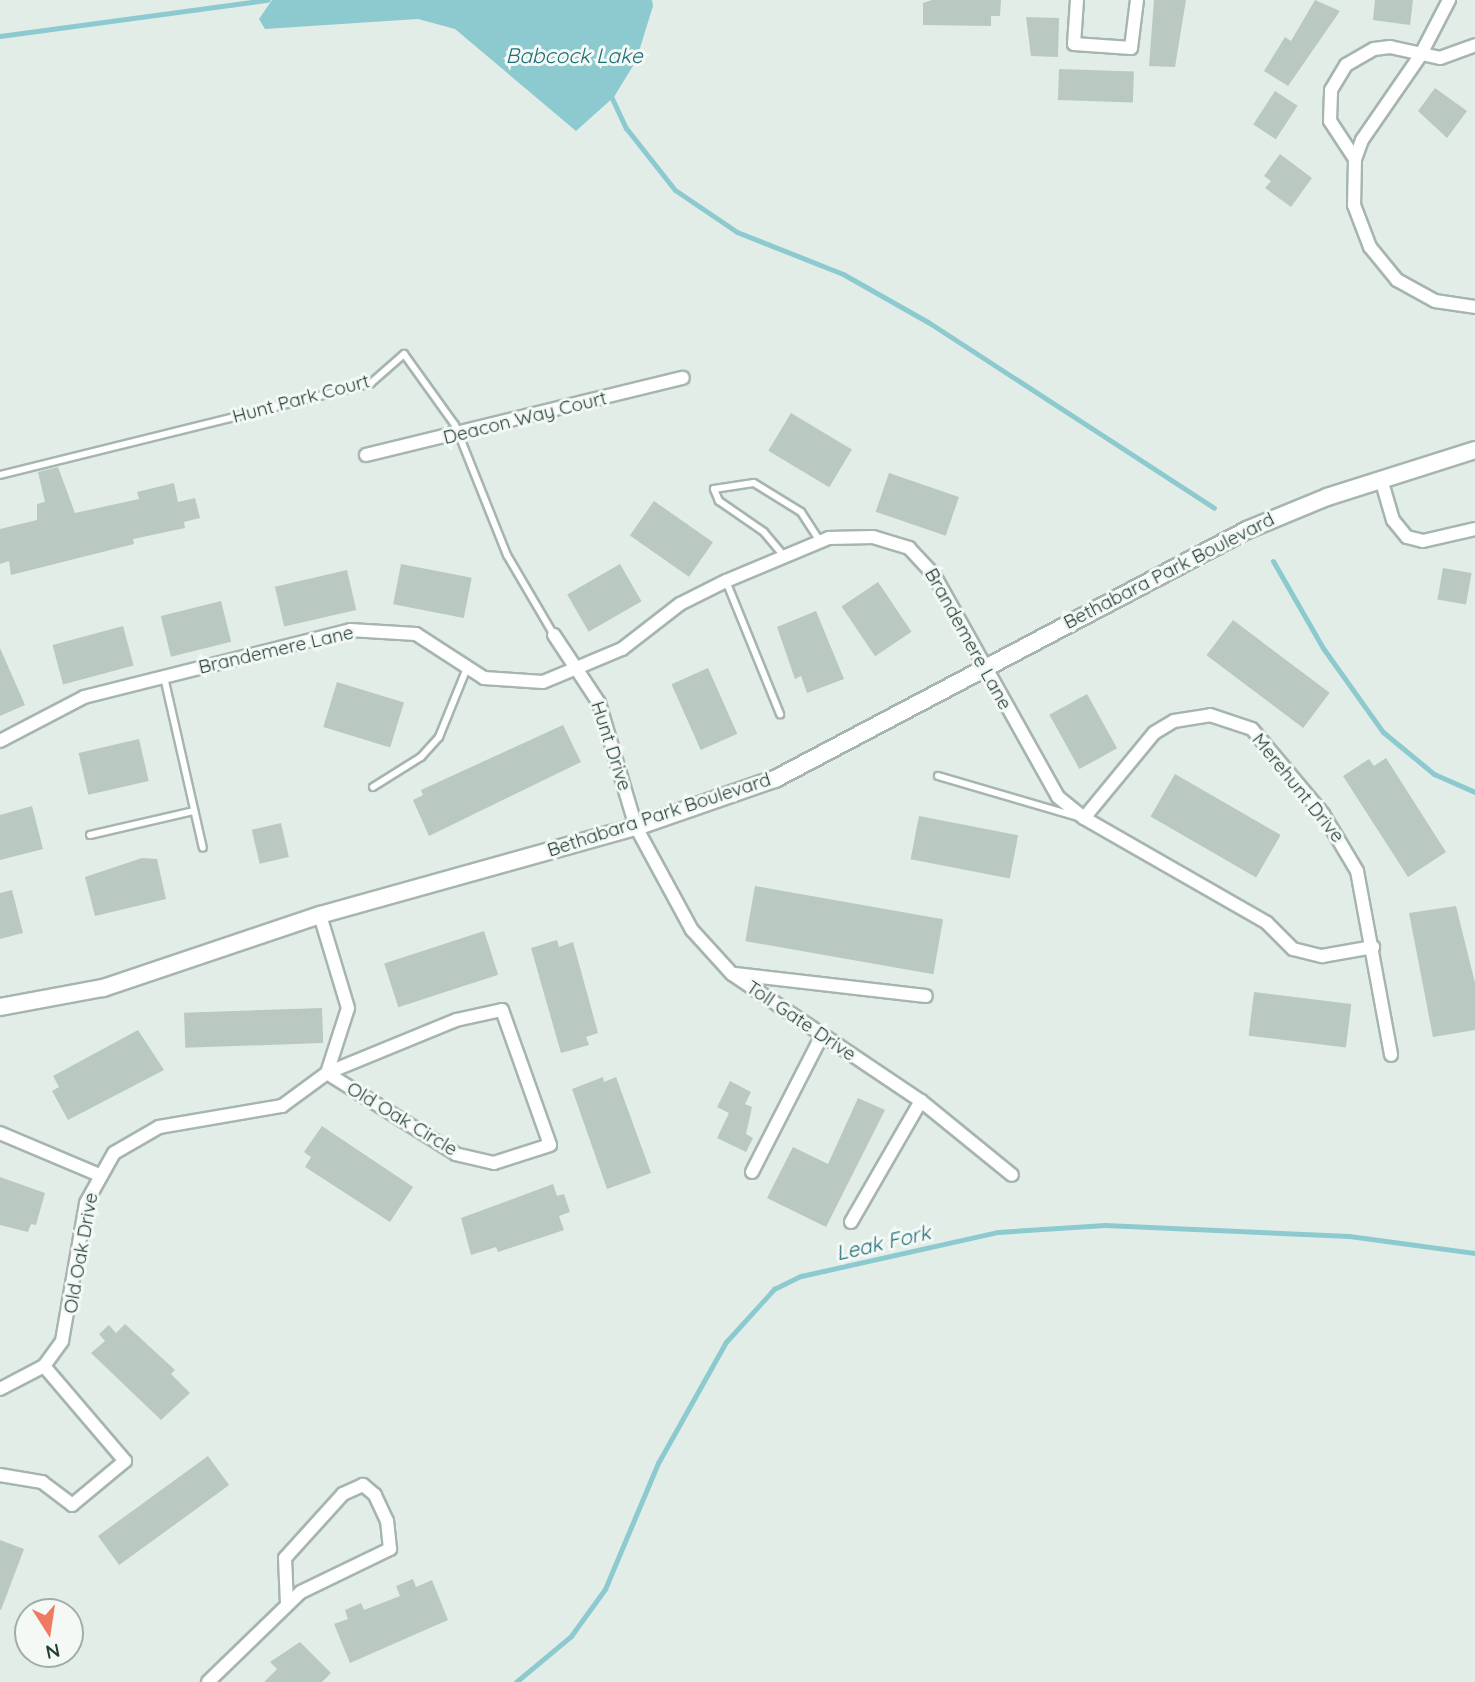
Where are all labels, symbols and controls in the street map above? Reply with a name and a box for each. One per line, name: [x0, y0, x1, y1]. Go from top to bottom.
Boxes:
water label: Babcock Lake: [505, 42, 643, 68]
street label: Hunt Park Court: [230, 370, 372, 428]
street label: Deacon Way Court: [441, 387, 609, 449]
street label: Bethabara Park Boulevard: [1060, 508, 1278, 634]
street label: Brandemere Lane: [920, 564, 1016, 714]
street label: Brandemere Lane: [196, 621, 356, 679]
street label: Hunt Drive: [586, 698, 636, 794]
street label: Merehunt Drive: [1247, 729, 1349, 847]
street label: Bethabara Park Boulevard: [544, 768, 774, 862]
street label: Toll Gate Drive: [742, 976, 860, 1066]
street label: Old Oak Circle: [343, 1077, 461, 1161]
street label: Old Oak Drive: [59, 1191, 103, 1315]
water label: Leak Fork: [833, 1219, 933, 1265]
north arrow: [14, 1598, 84, 1668]
text: N: [44, 1638, 62, 1665]

